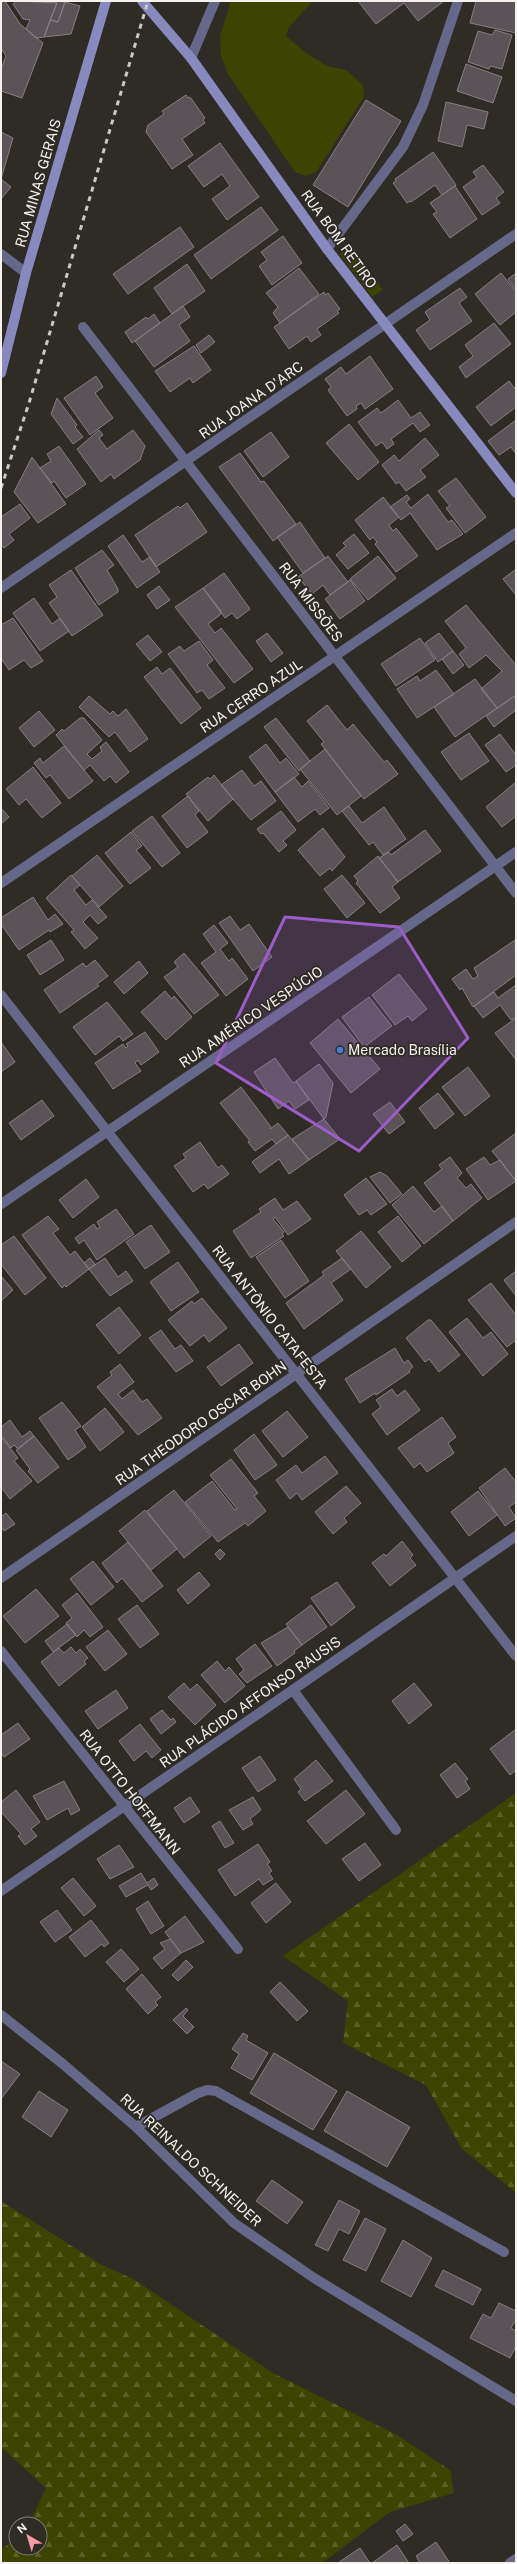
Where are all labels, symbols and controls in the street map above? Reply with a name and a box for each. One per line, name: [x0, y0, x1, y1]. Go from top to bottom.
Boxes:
street label: RUA MINAS GERAIS: [12, 117, 64, 249]
street label: RUA BOM RETIRO: [298, 187, 380, 291]
street label: RUA JOANA D'ARC: [196, 358, 306, 442]
street label: RUA MISSÕES: [276, 559, 347, 645]
street label: RUA CERRO AZUL: [197, 656, 305, 736]
street label: RUA AMÉRICO VESPÚCIO: [175, 961, 326, 1071]
place label: Mercado Brasília: [348, 1042, 457, 1058]
marker: Mercado Brasília: [335, 1045, 345, 1055]
street label: RUA ANTÔNIO CATAFESTA: [209, 1242, 332, 1392]
street label: RUA THEODORO OSCAR BOHN: [112, 1358, 290, 1488]
street label: RUA PLÁCIDO AFFONSO RAUSIS: [156, 1632, 344, 1771]
street label: RUA OTTO HOFFMANN: [76, 1726, 184, 1858]
street label: RUA REINALDO SCHNEIDER: [117, 2090, 265, 2230]
north arrow: [8, 2516, 48, 2556]
text: N: [15, 2521, 29, 2535]

